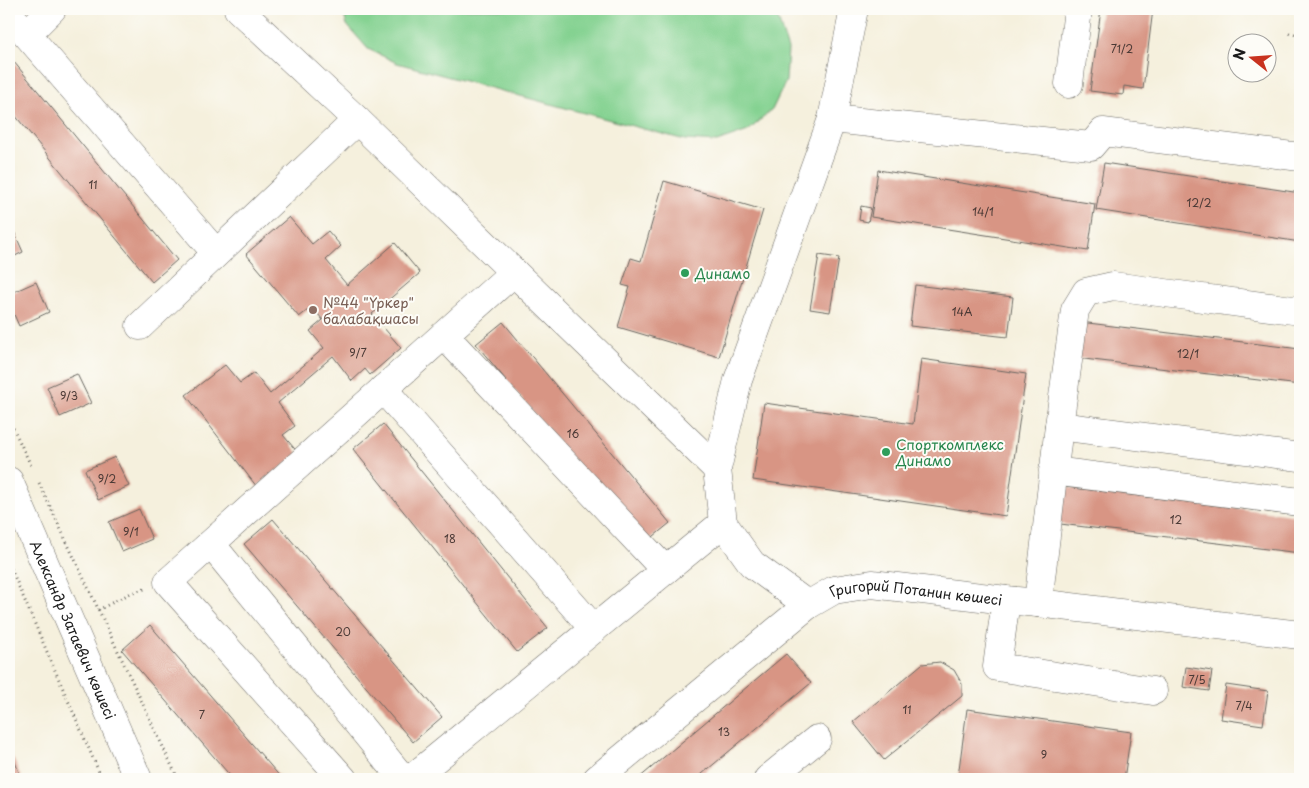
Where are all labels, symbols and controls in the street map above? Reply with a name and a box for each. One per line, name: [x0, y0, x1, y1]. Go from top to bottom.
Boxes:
north arrow: [1226, 32, 1276, 82]
house number: 71/2: [1111, 40, 1133, 57]
text: N: [1227, 46, 1251, 62]
house number: 11: [88, 176, 98, 193]
house number: 12/2: [1187, 194, 1212, 211]
house number: 14/1: [972, 203, 994, 220]
place label: Динамо: [694, 263, 751, 284]
marker: Динамо: [679, 267, 691, 279]
place label: №44 "Үркер" балабақшасы: [323, 292, 419, 329]
house number: 14А: [952, 303, 973, 320]
marker: №44 "Үркер" балабақшасы: [307, 304, 319, 316]
house number: 9/7: [349, 344, 367, 361]
house number: 12/1: [1177, 345, 1199, 362]
house number: 9/3: [60, 387, 78, 404]
house number: 16: [567, 425, 580, 442]
place label: Спорткомплекс Динамо: [895, 434, 1004, 471]
marker: Спорткомплекс Динамо: [880, 446, 892, 458]
house number: 9/2: [98, 470, 117, 487]
house number: 12: [1170, 511, 1183, 528]
house number: 9/1: [123, 523, 139, 540]
house number: 18: [444, 530, 456, 547]
street label: Александр Затаевич көшесі: [25, 537, 121, 723]
street label: Григорий Потанин көшесі: [825, 573, 1004, 610]
house number: 20: [335, 623, 351, 640]
house number: 7/5: [1188, 671, 1206, 688]
house number: 7/4: [1235, 697, 1253, 714]
house number: 11: [902, 701, 912, 718]
house number: 7: [199, 706, 205, 723]
house number: 13: [718, 723, 730, 740]
house number: 9: [1041, 746, 1047, 763]

